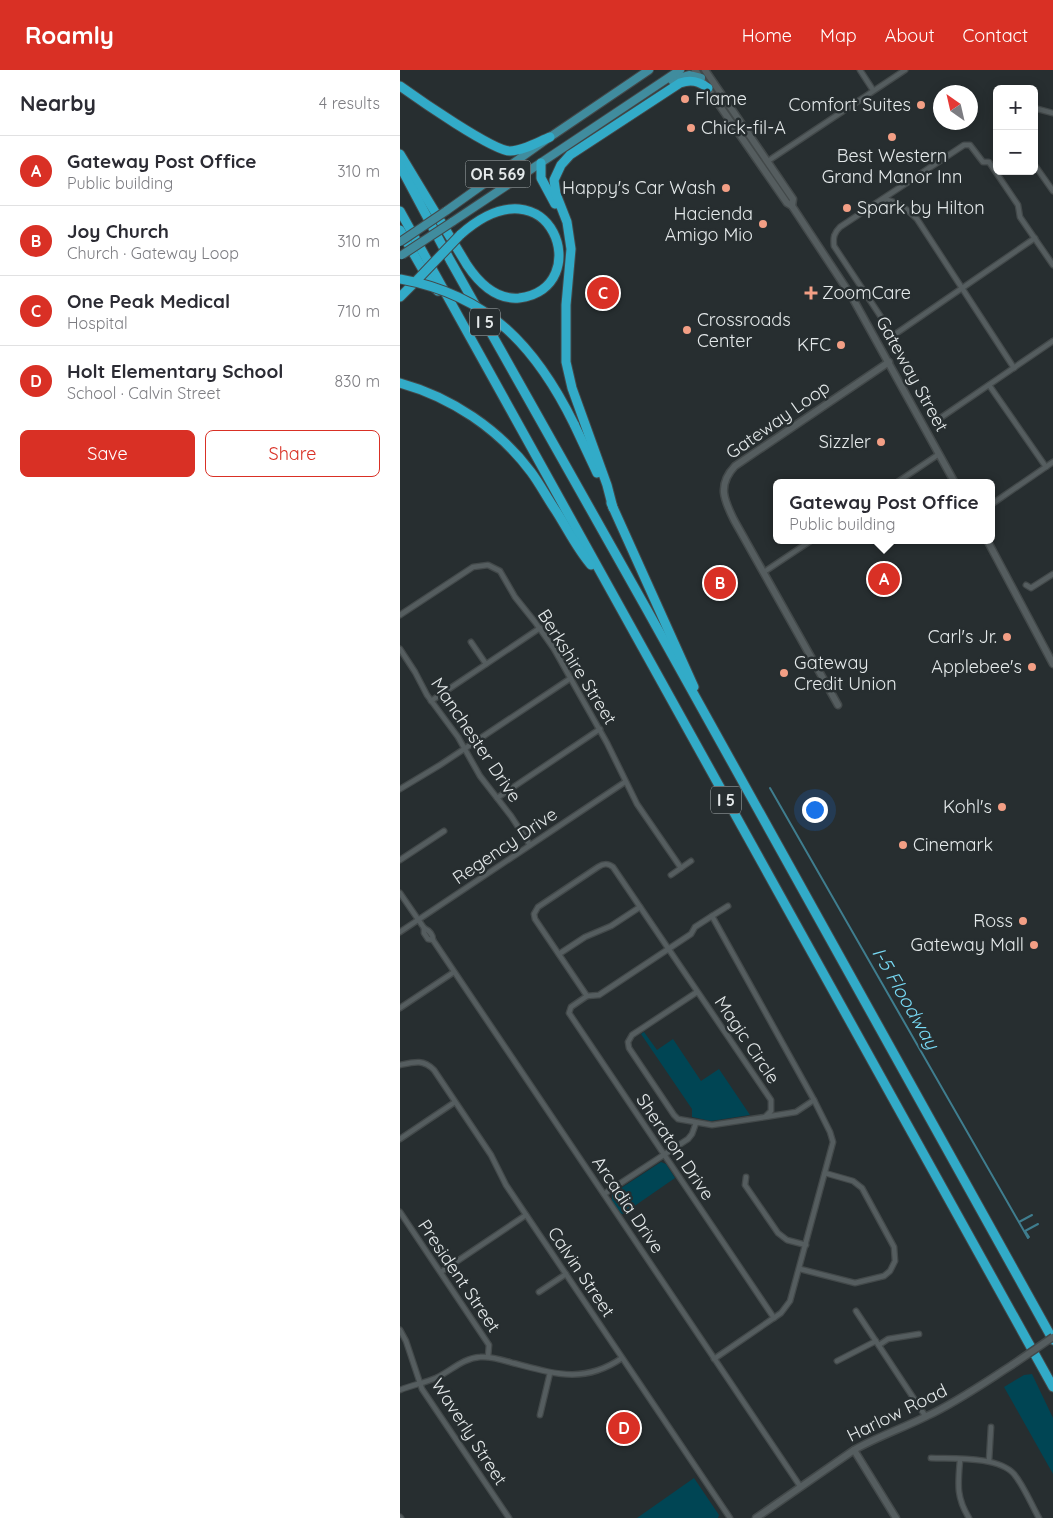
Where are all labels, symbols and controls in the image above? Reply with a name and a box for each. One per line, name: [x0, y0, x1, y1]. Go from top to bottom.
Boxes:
text: Roamly: [25, 20, 114, 50]
text: Home: [742, 24, 792, 47]
text: Map: [820, 24, 857, 47]
text: About: [885, 24, 935, 47]
text: Contact: [963, 24, 1028, 47]
north arrow: [933, 85, 978, 130]
map controls: [993, 85, 1038, 175]
button: +: [993, 85, 1038, 130]
place label: Flame: [695, 87, 747, 110]
text: Nearby: [20, 90, 96, 116]
text: 4 results: [319, 93, 380, 113]
marker: Flame: [679, 93, 691, 105]
place label: Comfort Suites: [789, 93, 911, 116]
marker: Comfort Suites: [915, 99, 927, 111]
place label: Chick-fil-A: [701, 116, 786, 139]
marker: Chick-fil-A: [685, 122, 697, 134]
button: −: [993, 130, 1038, 175]
marker: Best Western Grand Manor Inn: [886, 131, 898, 143]
place label: Best Western Grand Manor Inn: [822, 144, 962, 188]
text: Gateway Post Office: [67, 149, 256, 173]
road number: OR 569: [466, 160, 530, 188]
text: A: [31, 161, 41, 181]
text: 310 m: [337, 161, 380, 181]
text: Public building: [67, 173, 173, 193]
place label: Happy's Car Wash: [562, 176, 716, 199]
marker: Happy's Car Wash: [720, 182, 732, 194]
place label: Spark by Hilton: [857, 196, 985, 219]
place label: Hacienda Amigo Mio: [665, 202, 753, 246]
marker: Spark by Hilton: [841, 202, 853, 214]
marker: Hacienda Amigo Mio: [757, 218, 769, 230]
text: Joy Church: [67, 219, 169, 243]
text: B: [31, 231, 41, 251]
text: 310 m: [337, 231, 380, 251]
text: Church · Gateway Loop: [67, 243, 239, 263]
pin: C: [587, 274, 619, 312]
place label: ZoomCare: [822, 281, 911, 304]
marker: ZoomCare: [804, 286, 818, 300]
text: One Peak Medical: [67, 289, 230, 313]
text: C: [31, 301, 41, 321]
text: 710 m: [337, 301, 380, 321]
road number: I 5: [470, 308, 500, 336]
place label: Crossroads Center: [697, 308, 791, 352]
street label: Gateway Street: [871, 312, 954, 436]
text: Hospital: [67, 313, 128, 333]
marker: Crossroads Center: [681, 324, 693, 336]
place label: KFC: [797, 333, 831, 356]
marker: KFC: [835, 339, 847, 351]
text: Holt Elementary School: [67, 359, 283, 383]
text: D: [30, 371, 42, 391]
text: 830 m: [334, 371, 380, 391]
street label: Gateway Loop: [721, 375, 834, 464]
text: School · Calvin Street: [67, 383, 221, 403]
button: Save: [20, 430, 195, 477]
button: Share: [205, 430, 380, 477]
place label: Sizzler: [819, 430, 871, 453]
marker: Sizzler: [875, 436, 887, 448]
popup: [773, 479, 995, 544]
text: Gateway Post Office: [789, 490, 979, 514]
text: Public building: [789, 514, 895, 534]
pin: A: [868, 560, 900, 598]
pin: B: [704, 564, 736, 602]
street label: Berkshire Street: [533, 605, 622, 729]
place label: Carl's Jr.: [928, 625, 997, 648]
marker: Carl's Jr.: [1001, 631, 1013, 643]
place label: Gateway Credit Union: [794, 651, 897, 695]
place label: Applebee's: [931, 655, 1022, 678]
marker: Applebee's: [1026, 661, 1038, 673]
marker: Gateway Credit Union: [778, 667, 790, 679]
street label: Manchester Drive: [426, 673, 527, 807]
road number: I 5: [711, 786, 741, 814]
place label: Kohl's: [943, 795, 992, 818]
your location: [802, 797, 828, 823]
marker: Kohl's: [996, 801, 1008, 813]
street label: Regency Drive: [448, 802, 561, 889]
place label: Cinemark: [913, 833, 993, 856]
marker: Cinemark: [897, 839, 909, 851]
place label: Ross: [973, 909, 1013, 932]
marker: Ross: [1017, 915, 1029, 927]
place label: Gateway Mall: [910, 933, 1024, 956]
marker: Gateway Mall: [1028, 939, 1040, 951]
water label: I-5 Floodway: [867, 943, 945, 1054]
street label: Magic Circle: [710, 992, 785, 1088]
street label: Sheraton Drive: [631, 1089, 720, 1204]
street label: Arcadia Drive: [587, 1152, 669, 1258]
street label: President Street: [413, 1215, 506, 1337]
street label: Calvin Street: [543, 1222, 620, 1321]
street label: Waverly Street: [426, 1374, 512, 1489]
street label: Harlow Road: [843, 1378, 951, 1447]
pin: D: [608, 1409, 640, 1447]

